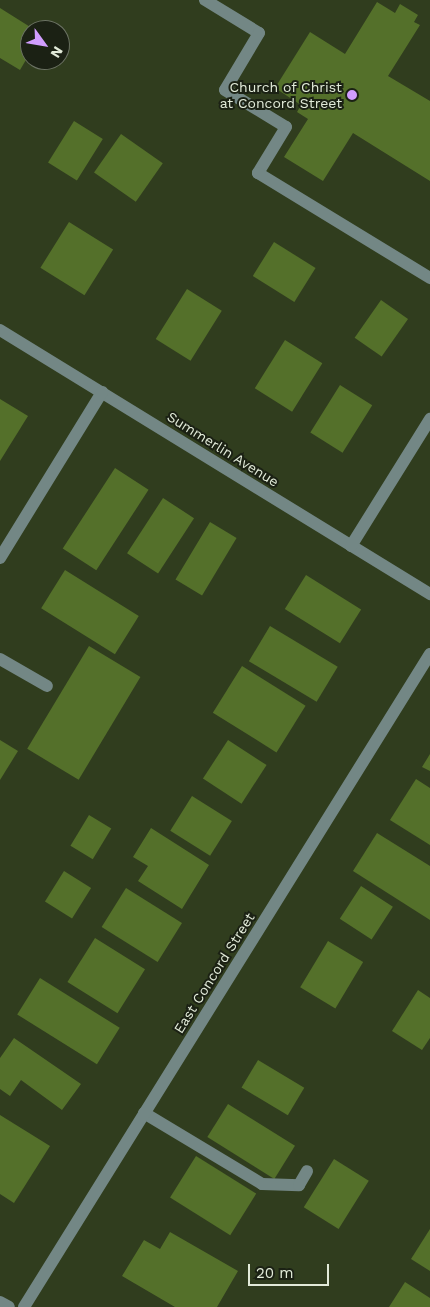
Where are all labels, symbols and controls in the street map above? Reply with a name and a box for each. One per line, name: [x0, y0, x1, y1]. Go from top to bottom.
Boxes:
north arrow: [20, 20, 70, 70]
text: N: [47, 44, 66, 61]
place label: Church of Christ at Concord Street: [220, 79, 342, 111]
marker: Church of Christ at Concord Street: [346, 89, 358, 101]
street label: Summerlin Avenue: [164, 408, 282, 490]
street label: East Concord Street: [170, 910, 258, 1036]
scale bar: [250, 1254, 331, 1286]
text: 20 m: [256, 1264, 294, 1282]

